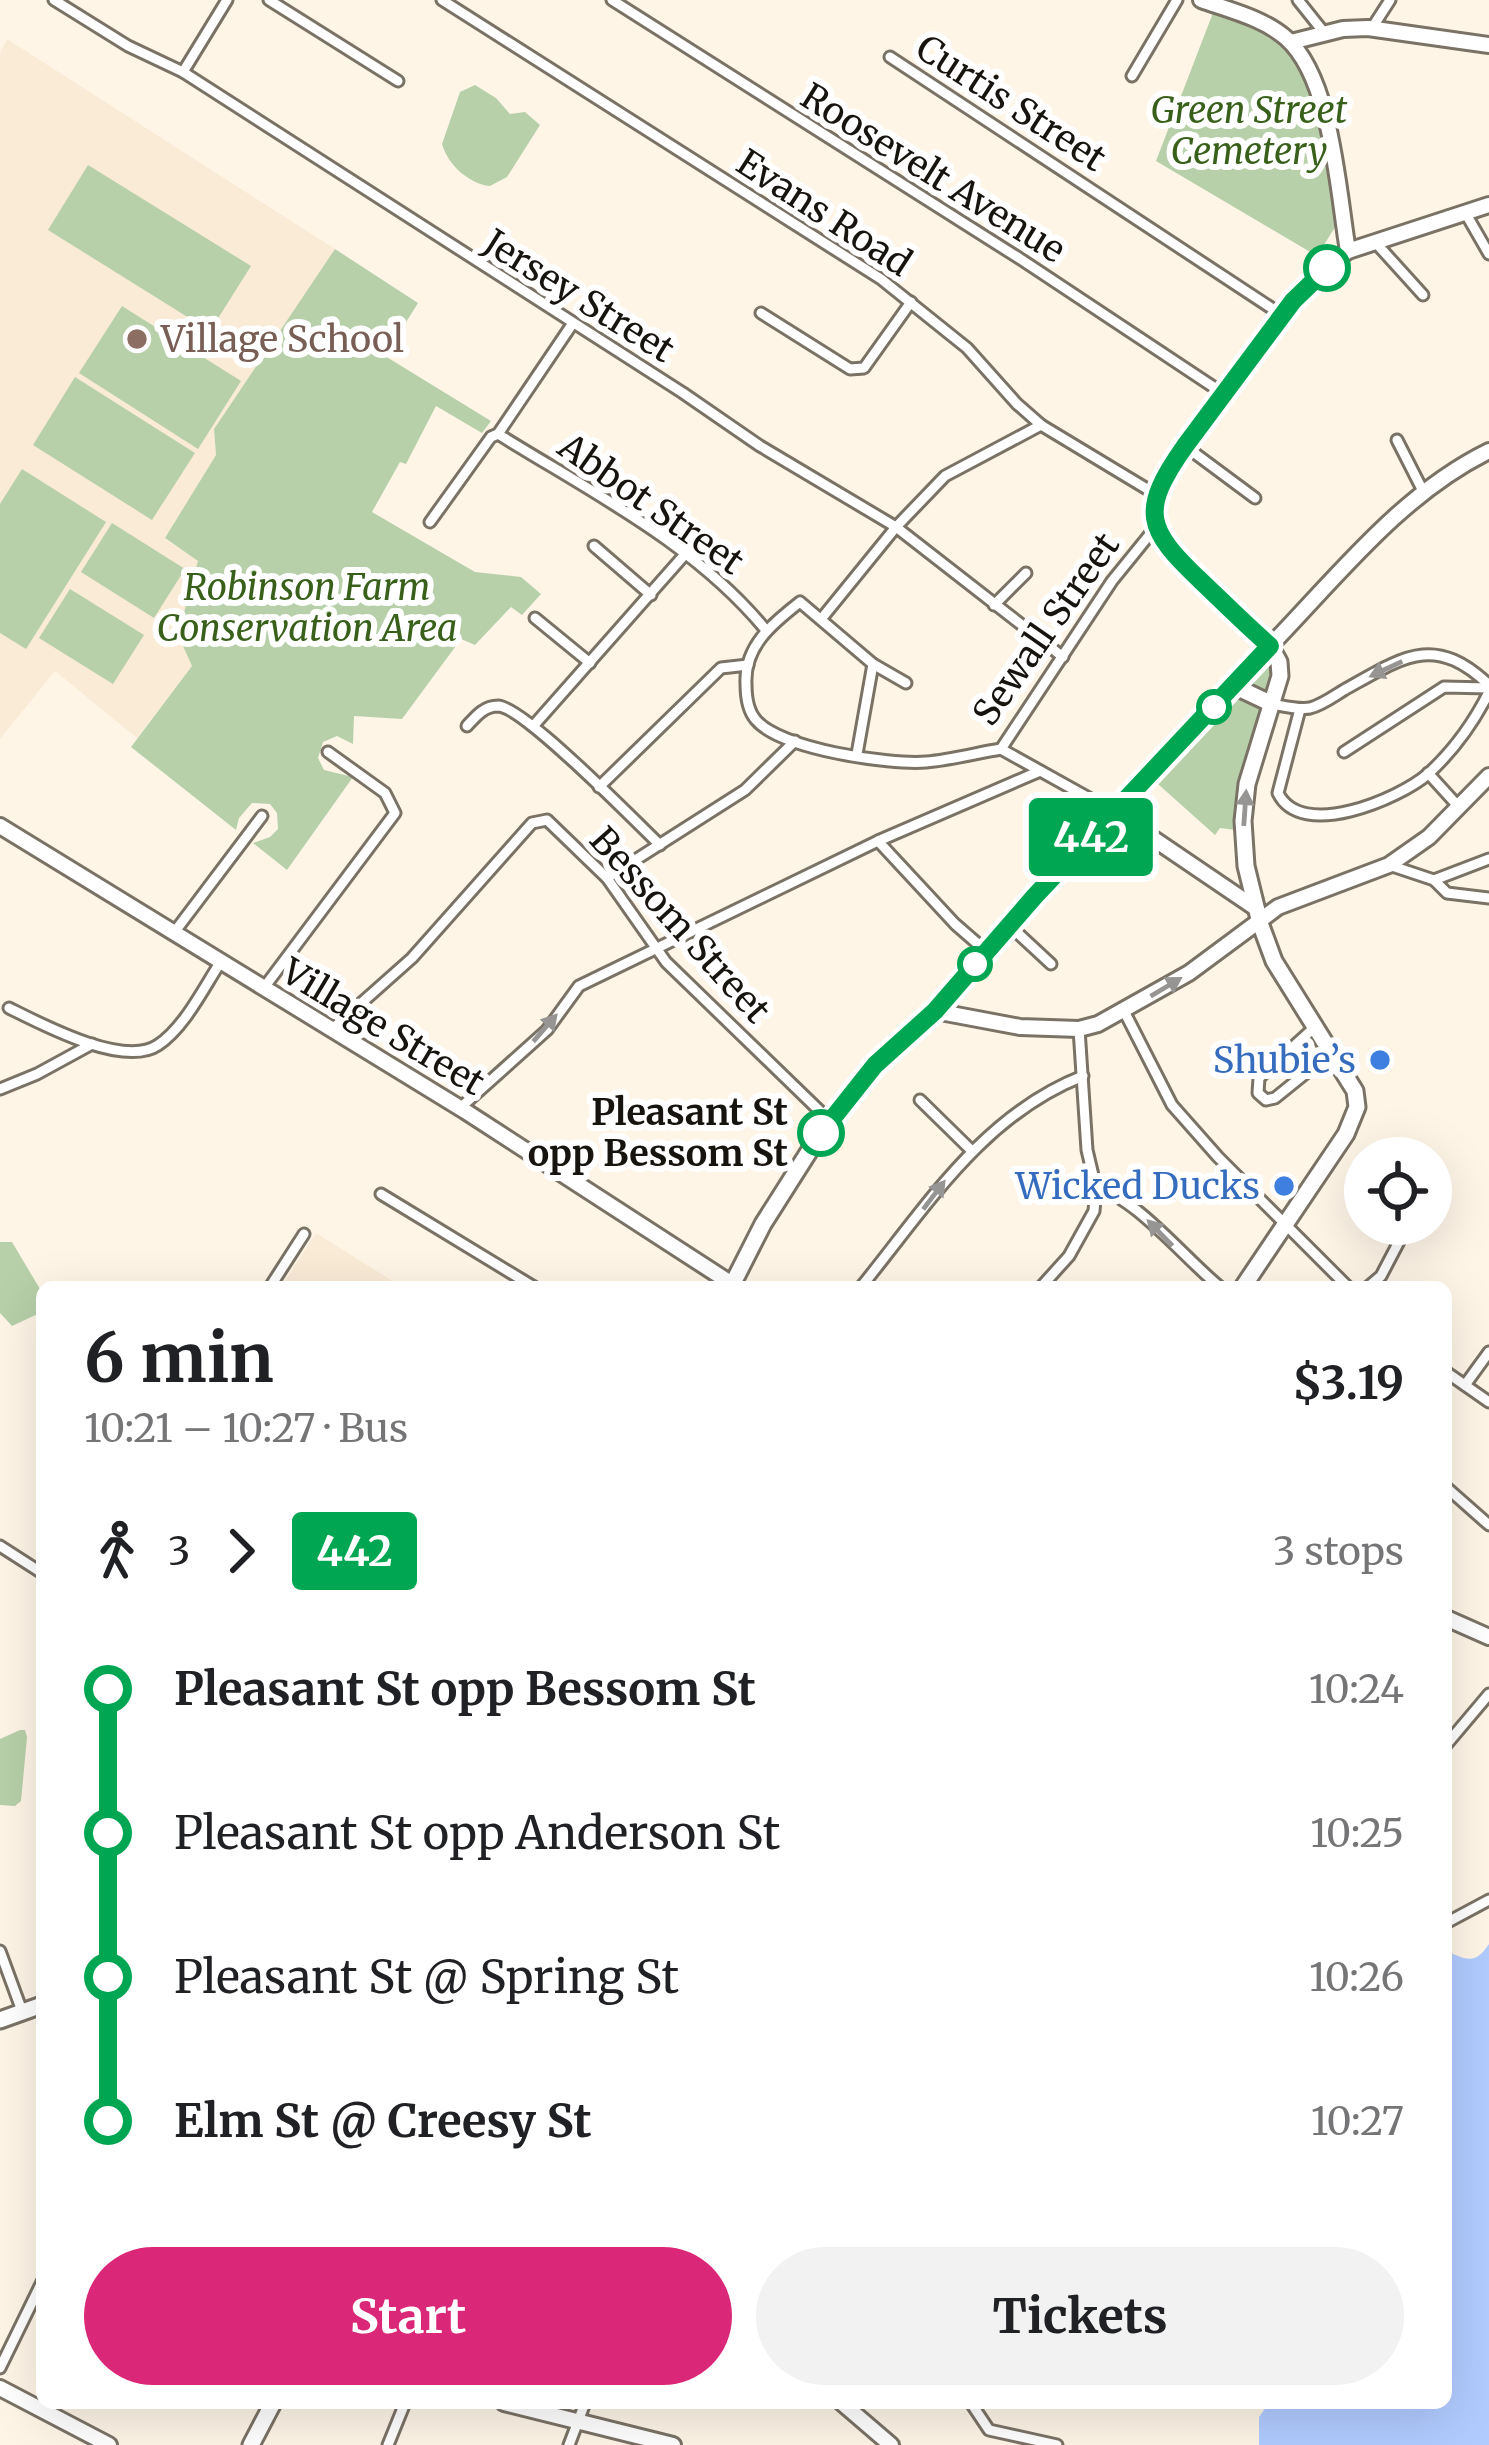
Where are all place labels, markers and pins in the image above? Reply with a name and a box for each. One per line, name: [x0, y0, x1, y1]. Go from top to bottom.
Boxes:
unlabelled marker: [1305, 246, 1349, 290]
place label: Village School: [160, 317, 404, 362]
marker: Village School: [124, 326, 150, 352]
unlabelled marker: [1198, 691, 1230, 723]
unlabelled marker: [959, 948, 991, 980]
place label: Shubie’s: [1213, 1038, 1356, 1083]
marker: Shubie’s: [1367, 1047, 1393, 1073]
place label: Pleasant St opp Bessom St: [528, 1090, 789, 1176]
marker: Pleasant St opp Bessom St: [799, 1111, 843, 1155]
place label: Wicked Ducks: [1014, 1164, 1260, 1209]
marker: Wicked Ducks: [1271, 1173, 1297, 1199]

